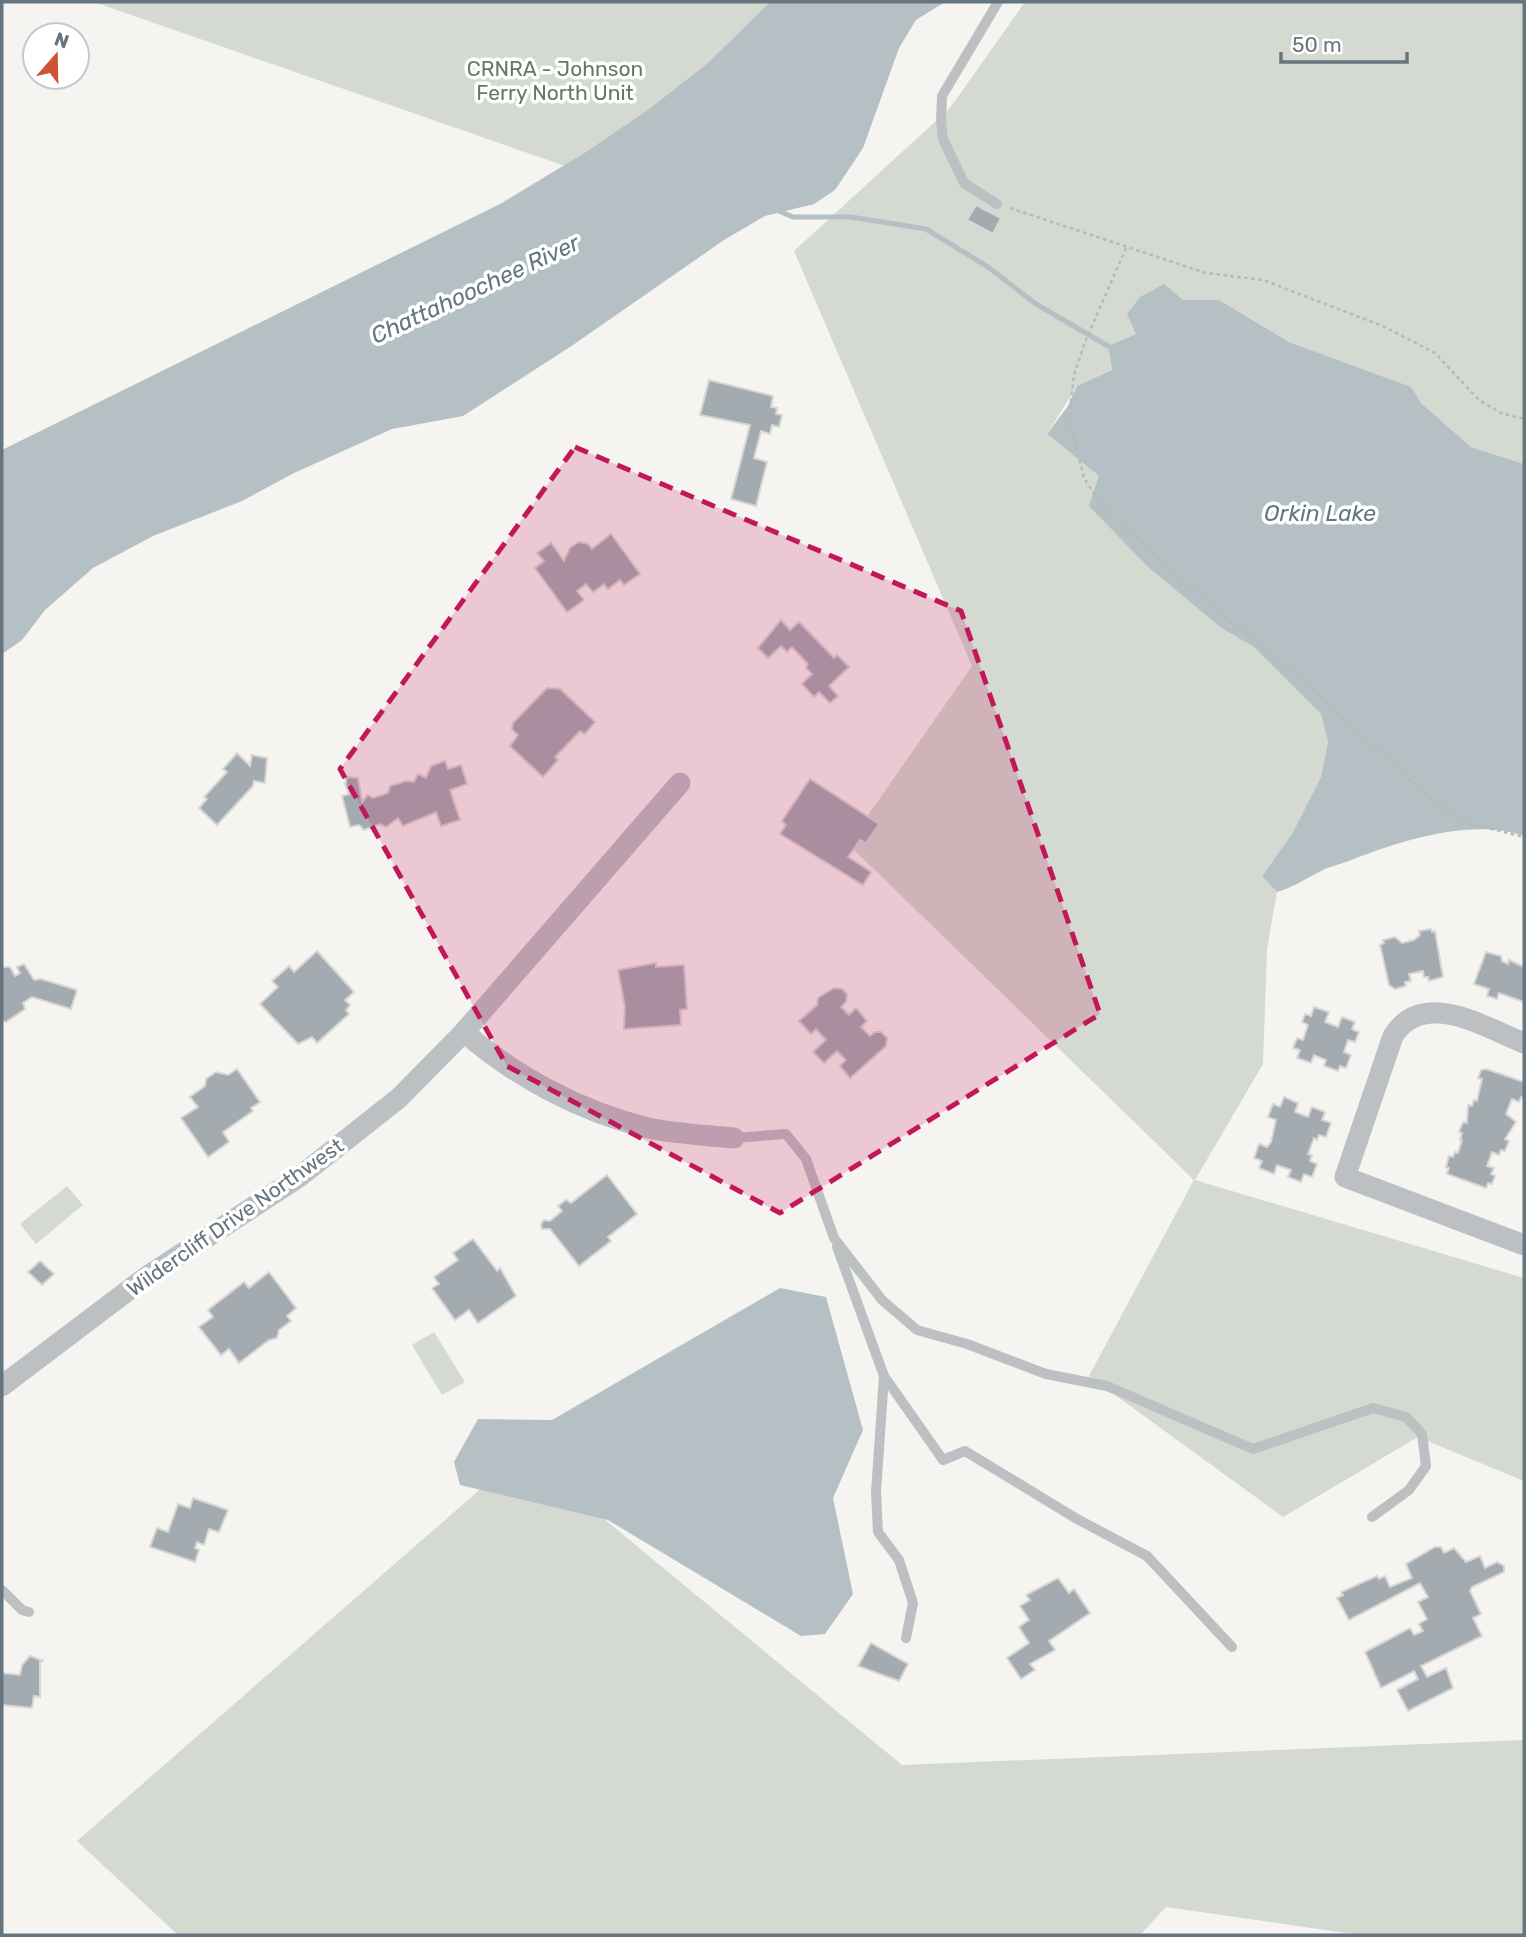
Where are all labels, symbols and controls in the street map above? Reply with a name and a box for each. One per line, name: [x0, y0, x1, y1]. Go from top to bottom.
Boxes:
north arrow: [21, 21, 91, 91]
scale bar: [1281, 21, 1407, 65]
text: N: [51, 27, 72, 54]
text: 50 m: [1292, 32, 1342, 57]
park label: CRNRA - Johnson Ferry North Unit: [467, 56, 643, 105]
water label: Chattahoochee River: [366, 228, 585, 350]
water label: Orkin Lake: [1264, 499, 1376, 527]
street label: Wildercliff Drive Northwest: [122, 1133, 348, 1301]

